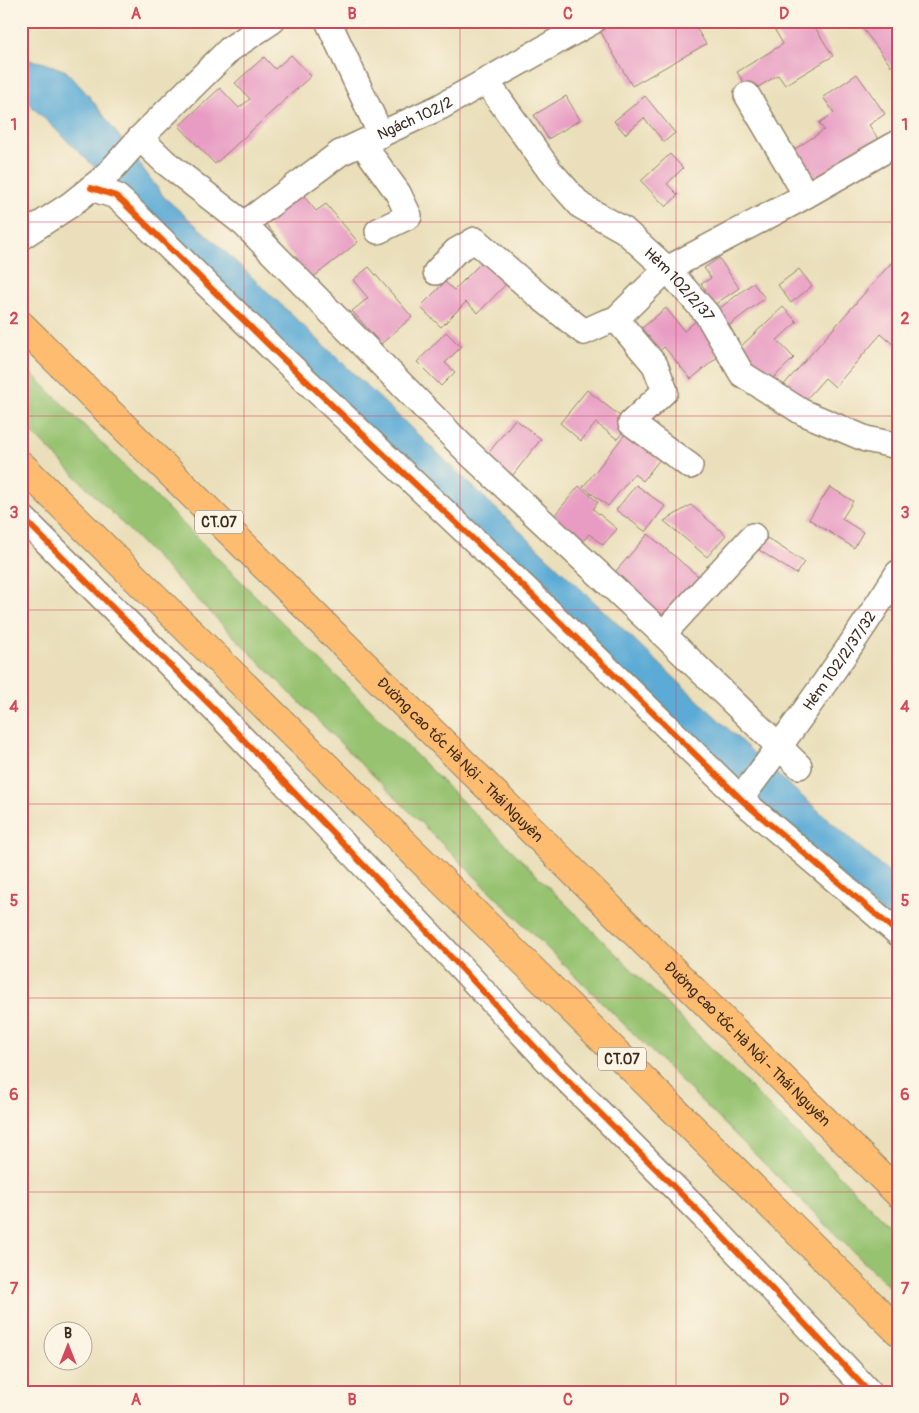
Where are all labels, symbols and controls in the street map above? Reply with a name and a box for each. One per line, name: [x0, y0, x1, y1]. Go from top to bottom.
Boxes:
text: A: [131, 4, 142, 24]
text: B: [347, 4, 357, 24]
text: C: [563, 4, 573, 24]
text: D: [779, 4, 789, 24]
street label: Ngách 102/2: [375, 93, 456, 144]
text: 1: [11, 115, 17, 135]
text: 1: [902, 115, 908, 135]
street label: Hẻm 102/2/37: [640, 244, 718, 325]
text: 2: [10, 309, 19, 329]
text: 2: [901, 309, 910, 329]
text: 3: [10, 503, 19, 523]
text: 3: [901, 503, 910, 523]
road number: CT.07: [195, 511, 243, 534]
street label: Hẻm 102/2/37/32: [799, 608, 881, 714]
street label: Đường cao tốc Hà Nội - Thái Nguyên: [373, 674, 547, 847]
text: 4: [9, 697, 19, 717]
text: 4: [900, 697, 910, 717]
text: 5: [10, 891, 19, 911]
text: 5: [901, 891, 910, 911]
street label: Đường cao tốc Hà Nội - Thái Nguyên: [660, 958, 834, 1131]
road number: CT.07: [598, 1048, 646, 1070]
text: 6: [9, 1085, 19, 1105]
text: 6: [900, 1085, 910, 1105]
text: 7: [10, 1279, 19, 1299]
text: 7: [901, 1279, 910, 1299]
north arrow: [42, 1320, 92, 1370]
text: B: [64, 1325, 72, 1342]
text: A: [131, 1390, 142, 1410]
text: B: [347, 1390, 357, 1410]
text: C: [563, 1390, 573, 1410]
text: D: [779, 1390, 789, 1410]

